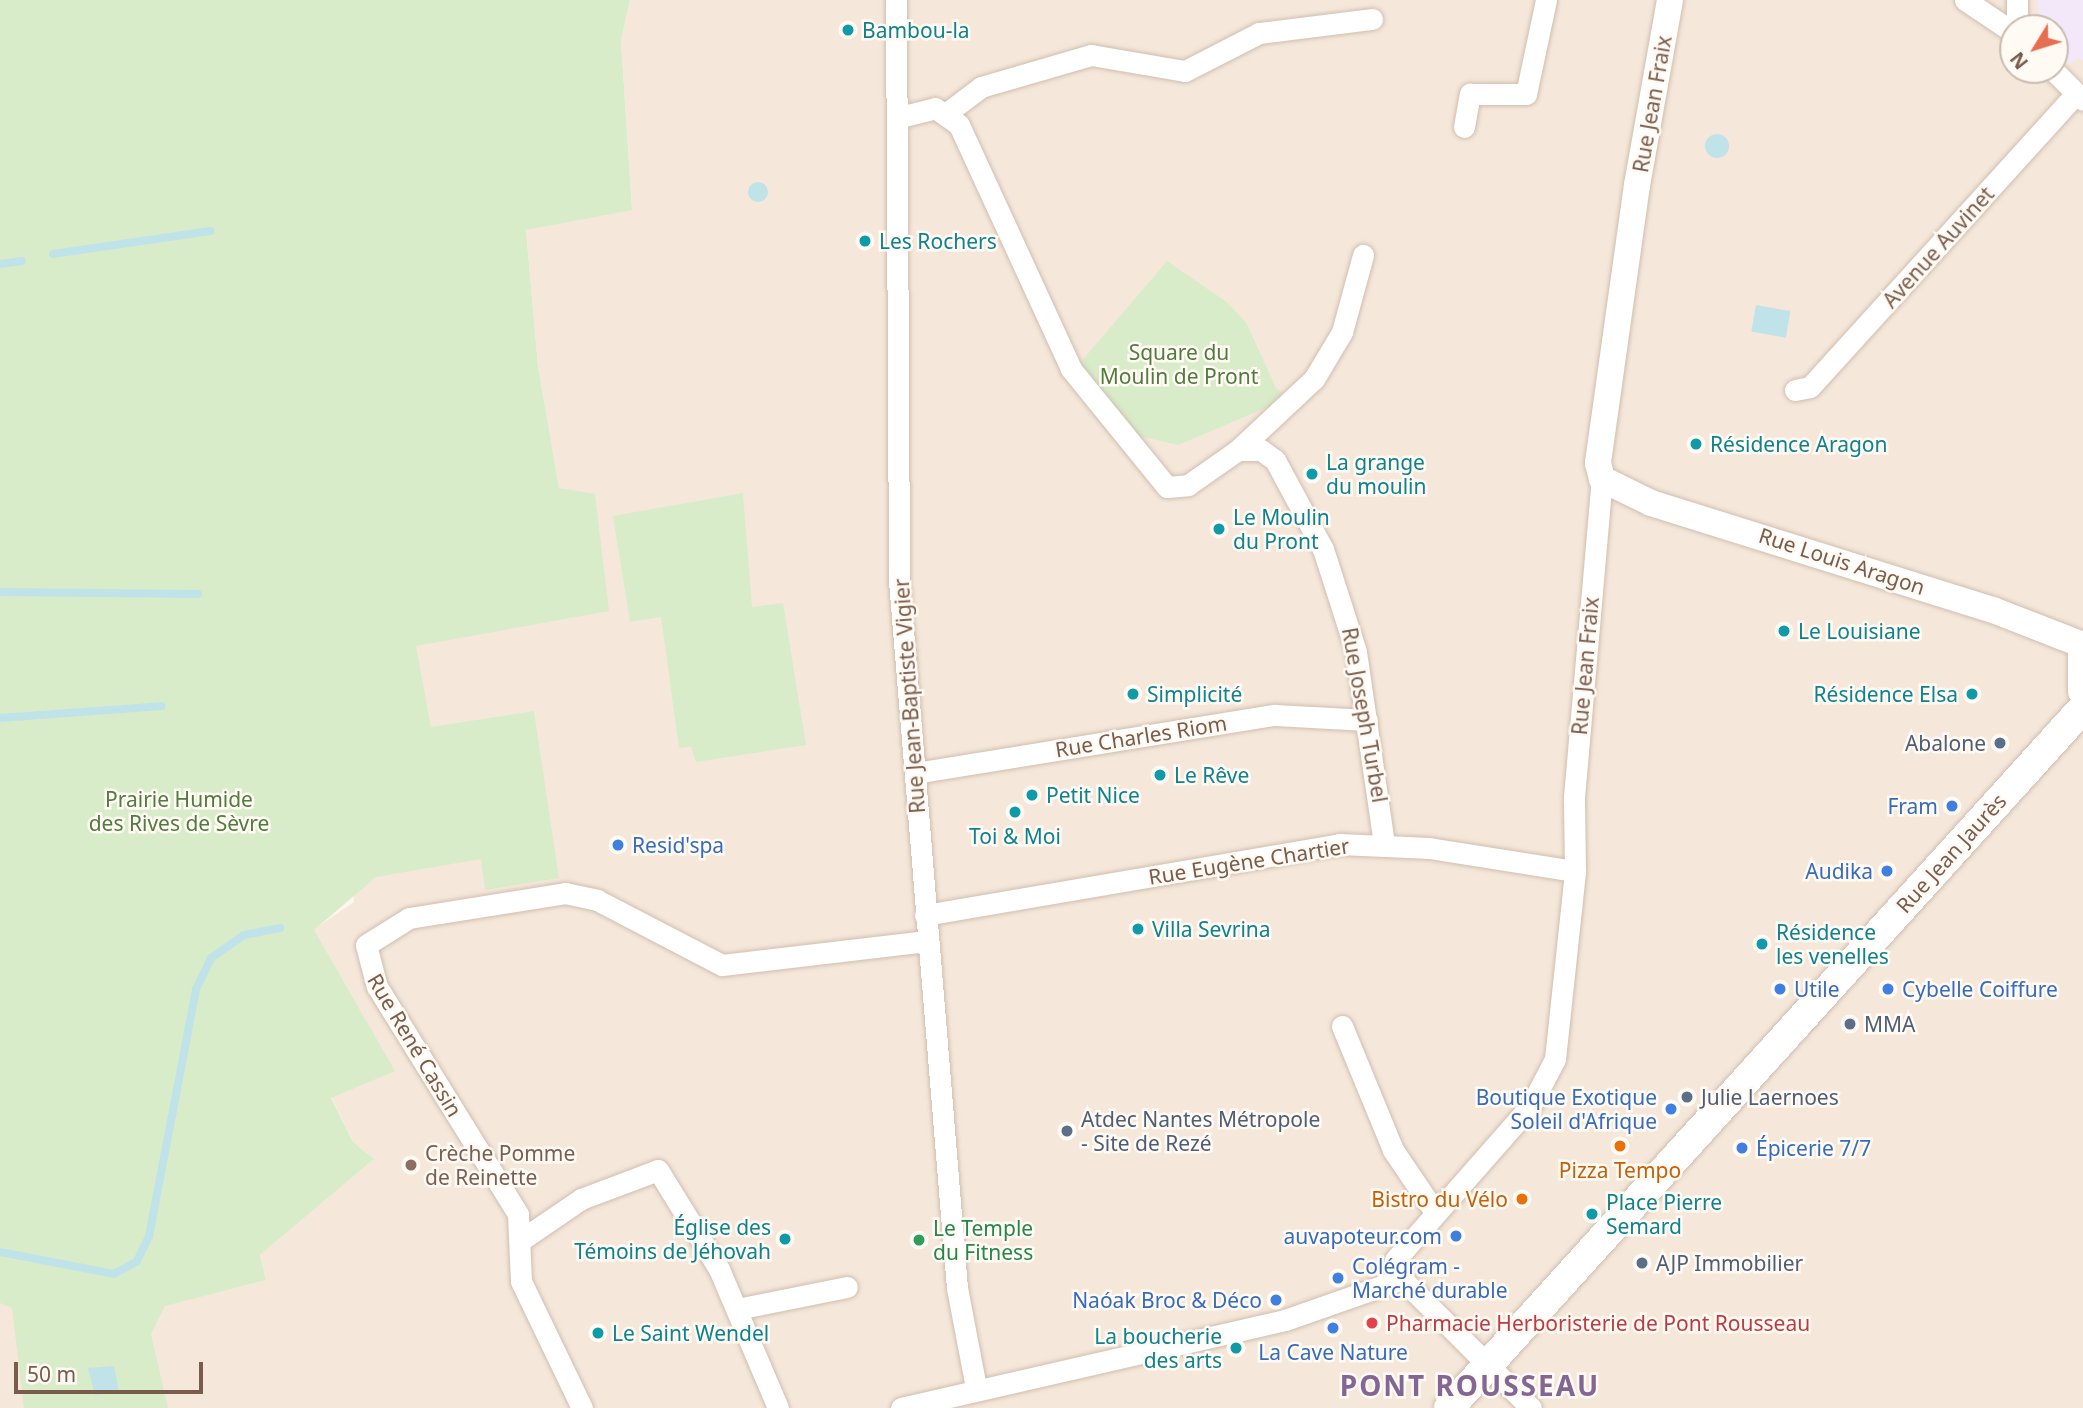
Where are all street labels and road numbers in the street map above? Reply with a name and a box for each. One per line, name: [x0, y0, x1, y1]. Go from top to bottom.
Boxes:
street label: Rue Jean Fraix: [1628, 34, 1676, 174]
street label: Avenue Auvinet: [1877, 181, 1999, 313]
street label: Rue Louis Aragon: [1756, 522, 1928, 600]
street label: Rue Jean-Baptiste Vigier: [888, 578, 930, 814]
street label: Rue Jean Fraix: [1566, 596, 1604, 736]
street label: Rue Joseph Turbel: [1337, 625, 1393, 805]
street label: Rue Charles Riom: [1053, 710, 1229, 762]
street label: Rue Jean Jaurès: [1891, 788, 2011, 918]
street label: Rue Eugène Chartier: [1147, 833, 1351, 889]
street label: Rue René Cassin: [362, 969, 468, 1121]

